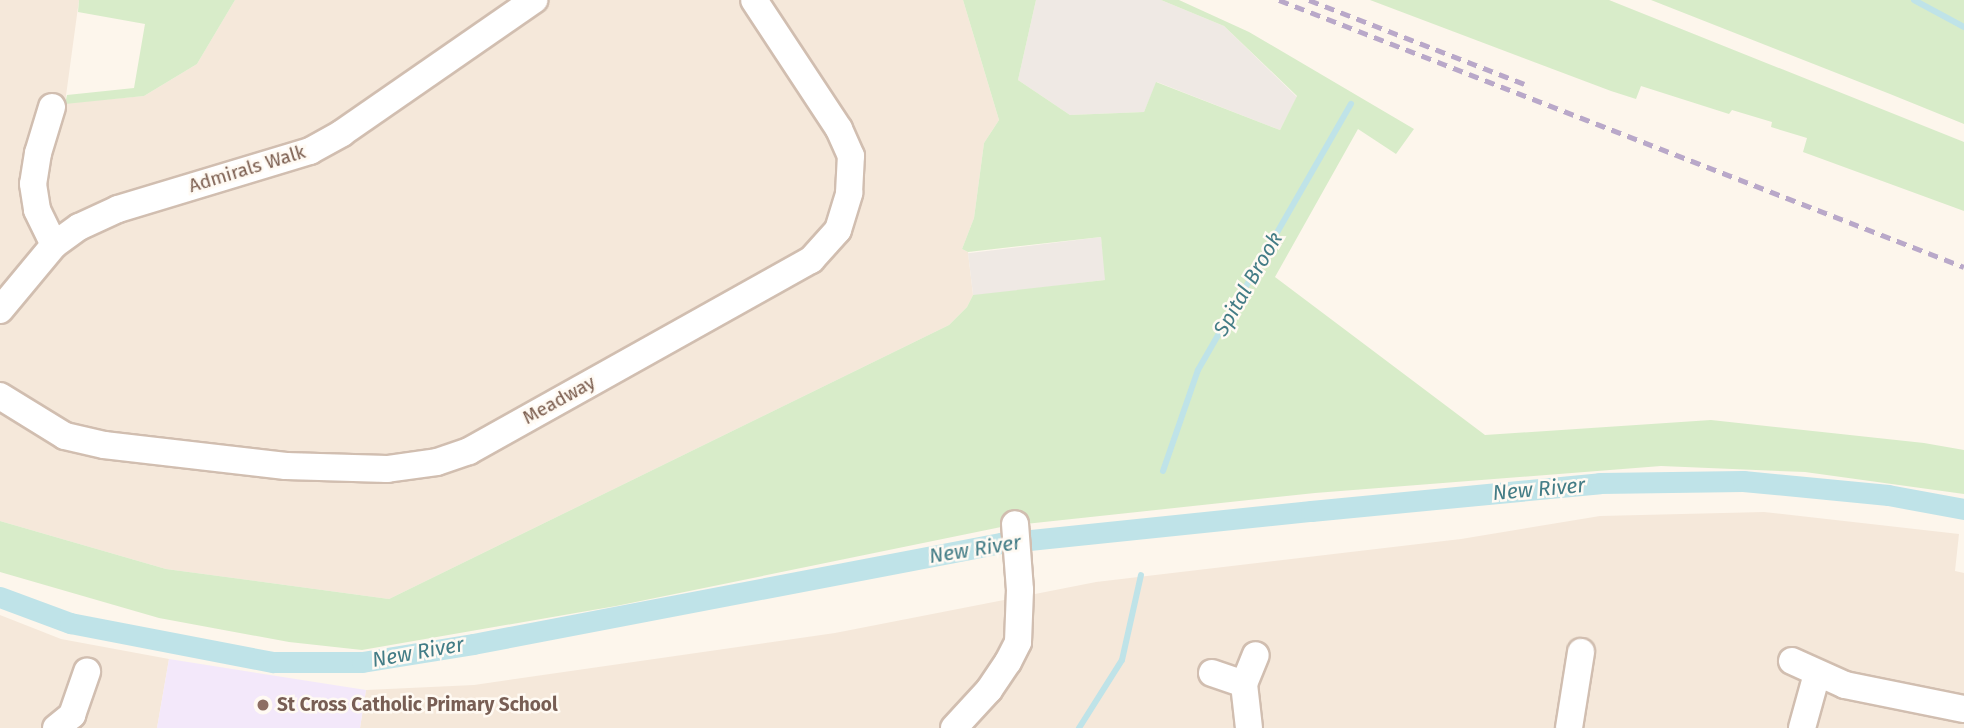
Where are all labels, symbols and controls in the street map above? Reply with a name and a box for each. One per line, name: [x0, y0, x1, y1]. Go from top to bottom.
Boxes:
street label: Admirals Walk: [186, 140, 308, 198]
water label: Spital Brook: [1208, 228, 1288, 340]
street label: Meadway: [519, 371, 599, 429]
water label: New River: [1492, 472, 1586, 506]
water label: New River: [927, 529, 1023, 569]
water label: New River: [370, 632, 466, 672]
place label: St Cross Catholic Primary School: [277, 694, 558, 716]
marker: St Cross Catholic Primary School: [255, 697, 271, 713]

